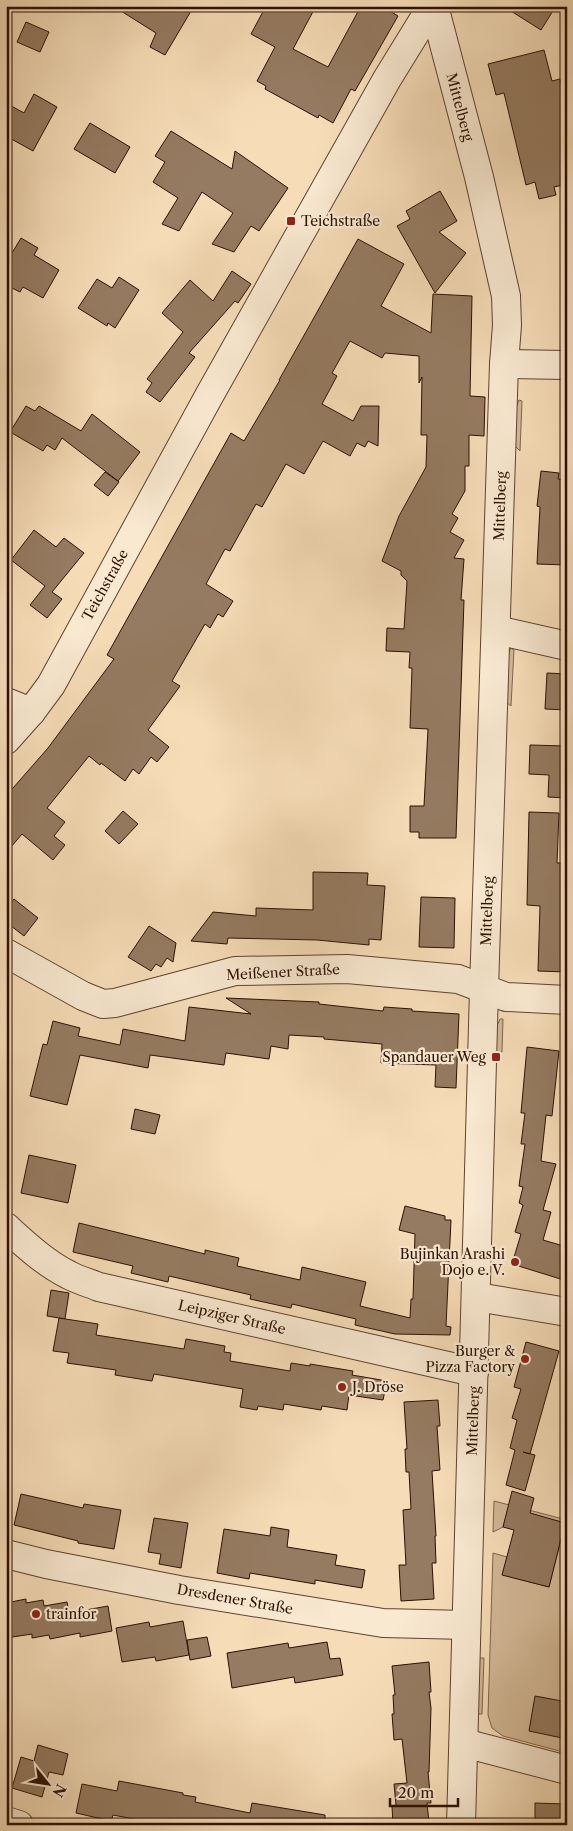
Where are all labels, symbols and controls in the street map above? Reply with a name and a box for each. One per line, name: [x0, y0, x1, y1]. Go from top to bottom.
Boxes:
street label: Mittelberg: [442, 71, 478, 144]
place label: Teichstraße: [301, 212, 380, 230]
marker: Teichstraße: [285, 215, 297, 227]
street label: Mittelberg: [490, 470, 510, 541]
street label: Teichstraße: [78, 546, 132, 624]
street label: Mittelberg: [477, 875, 497, 946]
street label: Meißener Straße: [226, 960, 340, 984]
place label: Spandauer Weg: [382, 1048, 487, 1066]
marker: Spandauer Weg: [490, 1051, 502, 1063]
place label: Bujinkan Arashi Dojo e. V.: [400, 1245, 505, 1279]
marker: Bujinkan Arashi Dojo e. V.: [509, 1256, 521, 1268]
street label: Leipziger Straße: [176, 1296, 288, 1338]
place label: Burger & Pizza Factory: [426, 1342, 516, 1376]
marker: Burger & Pizza Factory: [519, 1353, 531, 1365]
place label: J. Dröse: [350, 1378, 404, 1396]
marker: J. Dröse: [336, 1381, 348, 1393]
street label: Mittelberg: [463, 1385, 483, 1456]
street label: Dresdener Straße: [176, 1580, 295, 1618]
place label: trainfor: [46, 1605, 97, 1623]
marker: trainfor: [30, 1608, 42, 1620]
north arrow: [22, 1758, 72, 1808]
scale bar: [390, 1776, 458, 1808]
text: N: [48, 1781, 70, 1800]
text: 20 m: [398, 1783, 434, 1802]

